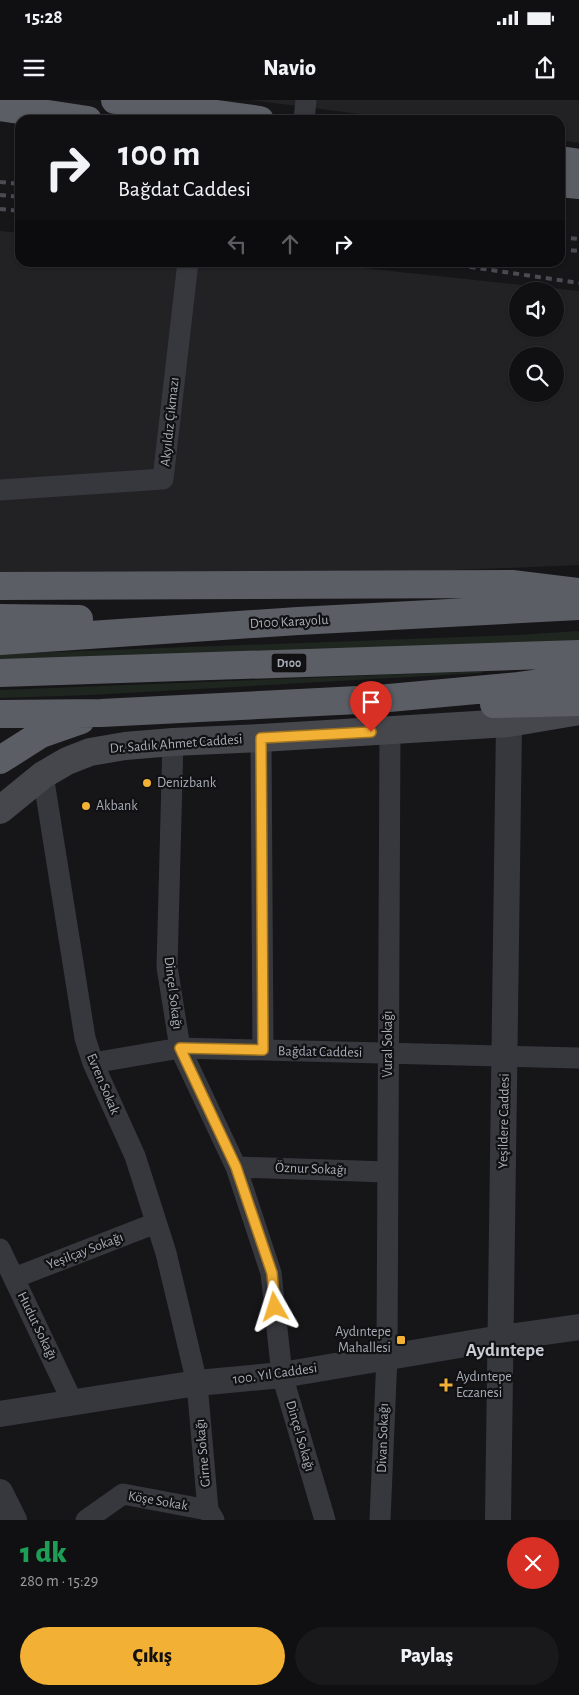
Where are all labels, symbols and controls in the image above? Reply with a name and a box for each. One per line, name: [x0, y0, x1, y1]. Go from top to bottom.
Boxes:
text: 15:28: [25, 8, 63, 27]
icon: menu: [20, 54, 48, 82]
icon: share: [531, 54, 559, 82]
text: Navio: [263, 57, 316, 79]
icon: right: [35, 135, 100, 200]
text: 100 m: [118, 137, 201, 172]
text: Bağdat Caddesi: [118, 178, 251, 200]
icon: left: [223, 230, 251, 258]
icon: ahead: [276, 230, 304, 258]
icon: right: [329, 230, 357, 258]
map controls: [509, 282, 564, 402]
button: sound: [509, 282, 564, 337]
button: search: [509, 347, 564, 402]
street label: Akyıldız Çıkmazı: [158, 377, 182, 467]
street label: D100 Karayolu: [249, 613, 329, 631]
road number: D100: [272, 654, 306, 672]
pin: [350, 681, 392, 732]
icon: arrive: [357, 688, 385, 716]
street label: Dr. Sadık Ahmet Caddesi: [109, 732, 243, 756]
place label: Denizbank: [157, 776, 217, 790]
marker: Denizbank: [141, 777, 153, 789]
place label: Akbank: [96, 799, 138, 813]
marker: Akbank: [80, 800, 92, 812]
street label: Dinçel Sokağı: [162, 956, 184, 1030]
street label: Vural Sokağı: [381, 1011, 395, 1077]
street label: Bağdat Caddesi: [278, 1044, 362, 1060]
street label: Evren Sokak: [84, 1051, 122, 1117]
street label: Yeşildere Caddesi: [496, 1073, 512, 1169]
street label: Öznur Sokağı: [275, 1158, 347, 1177]
street label: Yeşilçay Sokağı: [45, 1230, 125, 1272]
position arrow: [248, 1280, 300, 1332]
street label: Hudut Sokağı: [15, 1290, 59, 1362]
place label: Aydıntepe Mahallesi: [335, 1325, 391, 1355]
marker: Aydıntepe Mahallesi: [395, 1334, 407, 1346]
district label: Aydıntepe: [466, 1341, 544, 1360]
street label: 100. Yıl Caddesi: [232, 1361, 318, 1387]
place label: Aydıntepe Eczanesi: [456, 1370, 512, 1400]
marker: Aydıntepe Eczanesi: [440, 1379, 452, 1391]
street label: Dinçel Sokağı: [283, 1399, 317, 1473]
street label: Divan Sokağı: [375, 1403, 391, 1473]
street label: Girne Sokağı: [193, 1418, 213, 1488]
street label: Köşe Sokak: [127, 1489, 190, 1513]
button: close: [507, 1537, 559, 1589]
text: 1 dk: [20, 1538, 67, 1568]
text: 280 m · 15:29: [20, 1573, 98, 1589]
button: Çıkış: [20, 1627, 285, 1685]
button: Paylaş: [295, 1627, 559, 1685]

